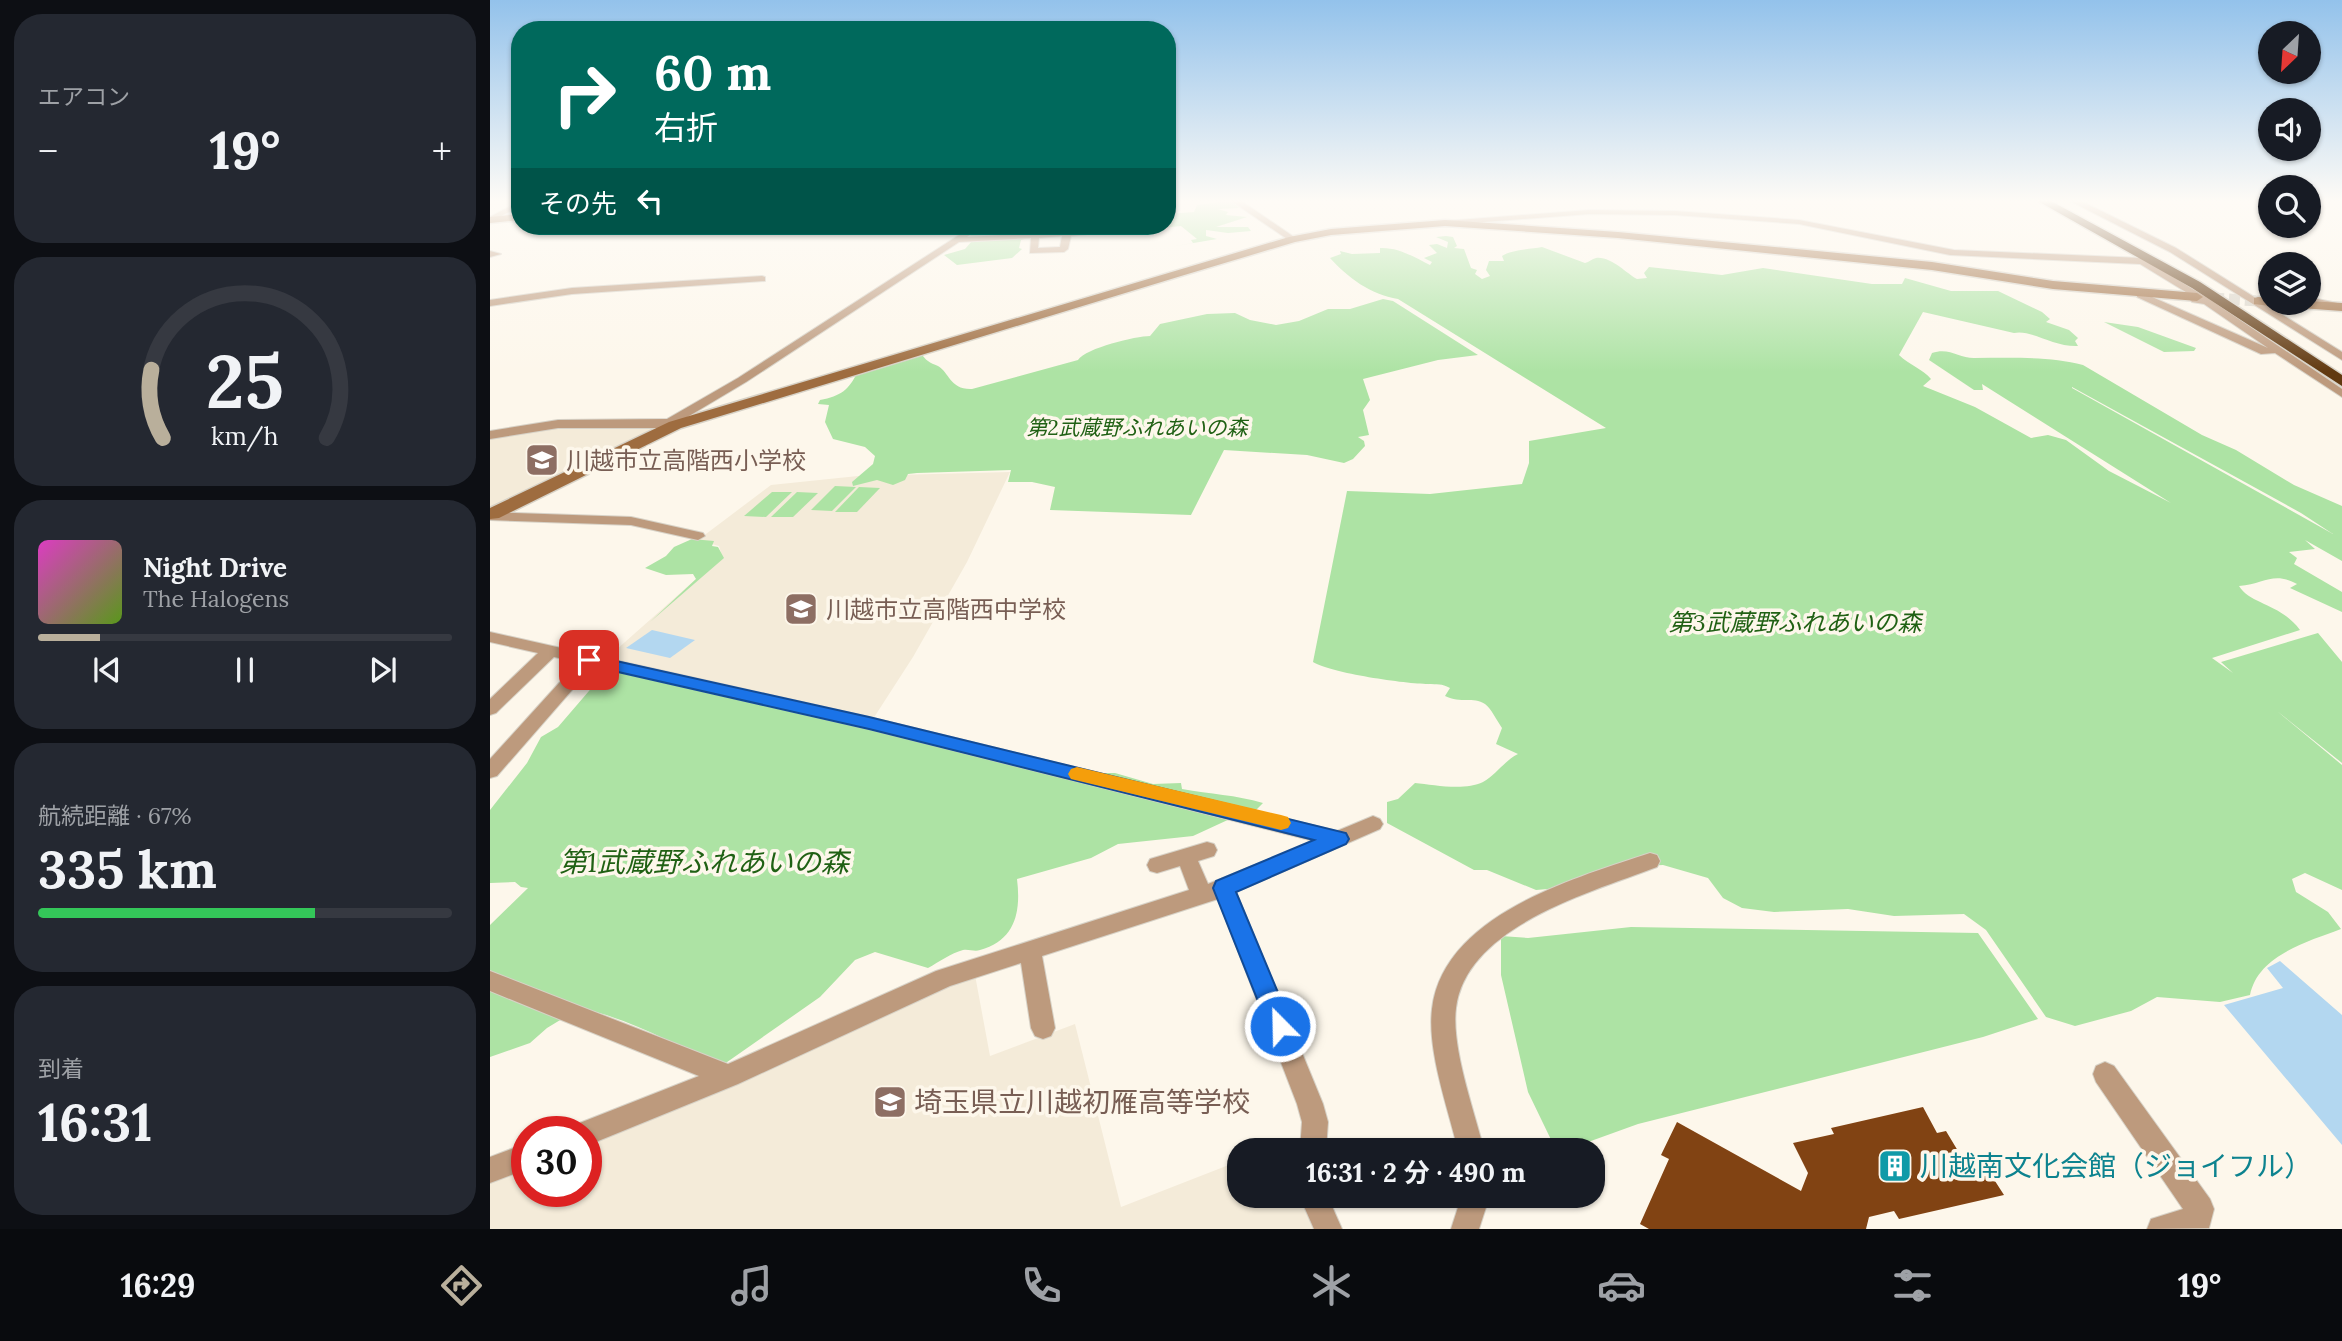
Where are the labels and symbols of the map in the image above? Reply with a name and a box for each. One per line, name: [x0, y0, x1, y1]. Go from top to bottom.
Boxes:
north arrow: [2258, 21, 2320, 84]
park label: 第2武蔵野ふれあいの森: [1026, 414, 1250, 441]
school or university icon: 川越市立高階西小学校: [523, 441, 561, 479]
place label: 川越市立高階西小学校: [566, 445, 806, 476]
school or university icon: 川越市立高階西中学校: [782, 590, 820, 628]
place label: 川越市立高階西中学校: [826, 594, 1066, 625]
park label: 第3武蔵野ふれあいの森: [1668, 607, 1924, 638]
pin: [559, 630, 619, 690]
park label: 第1武蔵野ふれあいの森: [559, 844, 852, 880]
position arrow: [1243, 989, 1317, 1063]
school or university icon: 埼玉県立川越初雁高等学校: [871, 1083, 909, 1121]
place label: 埼玉県立川越初雁高等学校: [914, 1084, 1250, 1120]
speed limit sign: 30: [511, 1116, 602, 1207]
building icon: 川越南文化会館（ジョイフル）: [1876, 1147, 1914, 1185]
place label: 川越南文化会館（ジョイフル）: [1920, 1148, 2312, 1184]

